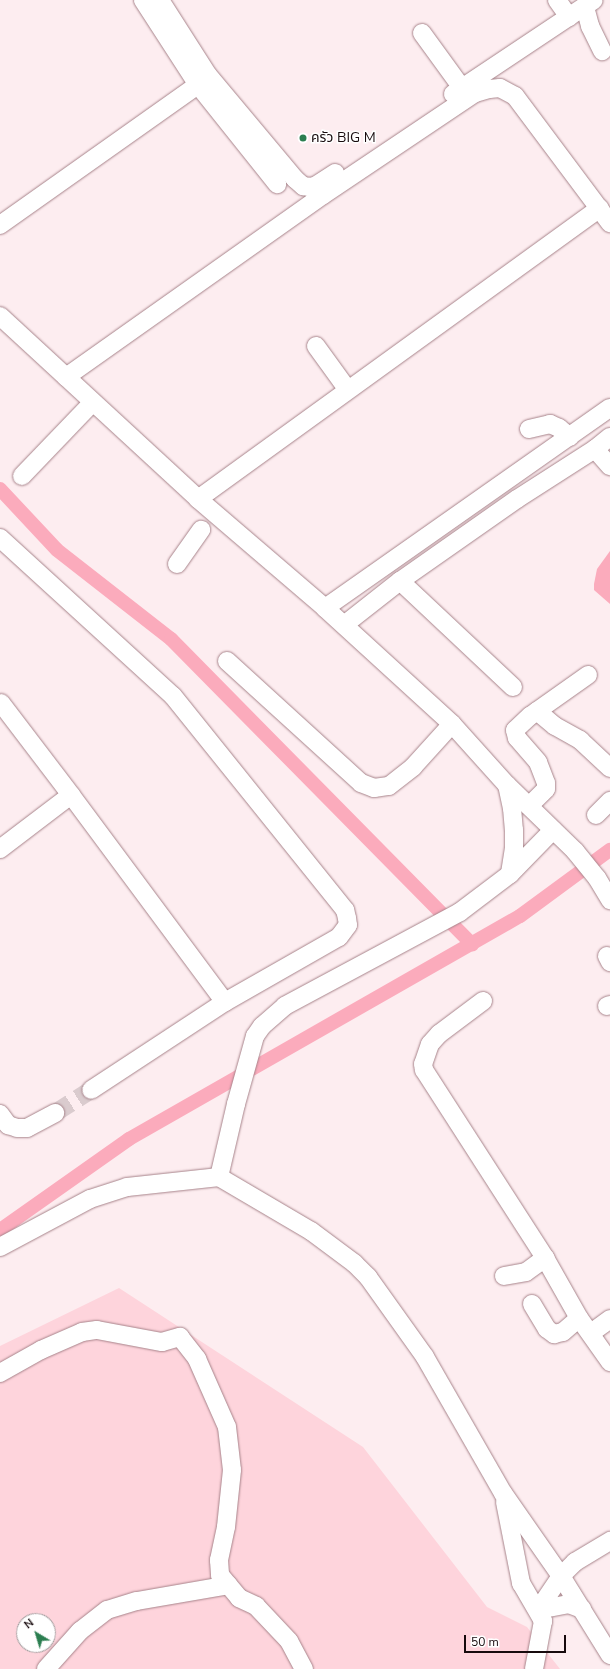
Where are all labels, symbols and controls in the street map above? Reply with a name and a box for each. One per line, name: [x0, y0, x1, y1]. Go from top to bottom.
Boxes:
place label: ครัว BIG M: [311, 130, 376, 146]
marker: ครัว BIG M: [298, 133, 308, 143]
north arrow: [16, 1613, 56, 1653]
text: N: [21, 1615, 37, 1632]
scale bar: [466, 1627, 568, 1653]
text: 50 m: [471, 1634, 499, 1650]

